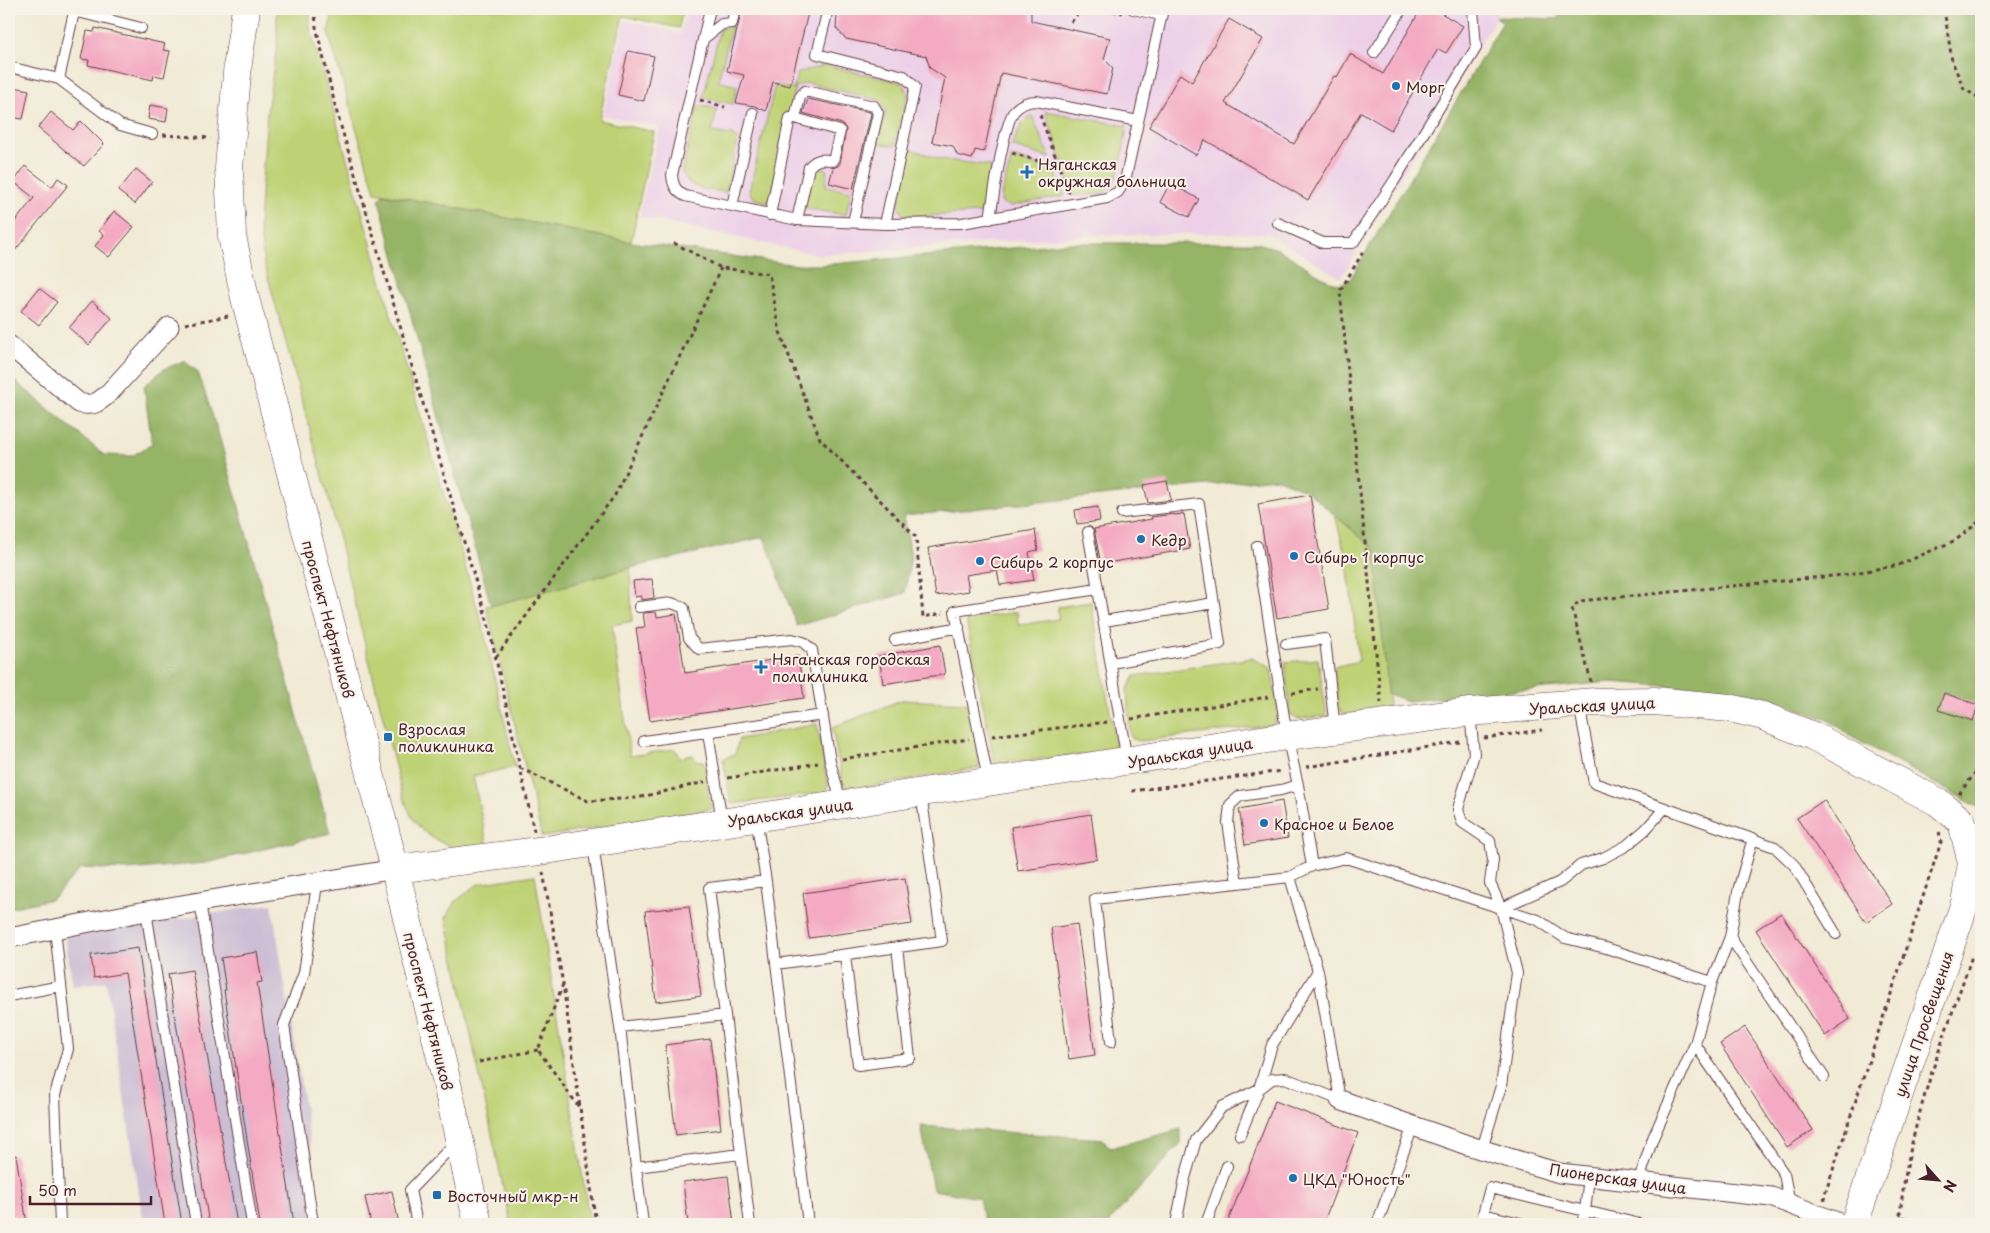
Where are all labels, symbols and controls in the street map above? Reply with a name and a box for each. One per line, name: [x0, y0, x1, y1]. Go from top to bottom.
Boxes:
place label: Морг: [1406, 75, 1444, 98]
marker: Морг: [1390, 80, 1402, 92]
place label: Няганская окружная больница: [1038, 152, 1187, 192]
marker: Няганская окружная больница: [1020, 165, 1034, 179]
place label: Кедр: [1151, 528, 1187, 551]
marker: Кедр: [1135, 533, 1147, 545]
street label: проспект Нефтяников: [297, 537, 361, 701]
place label: Сибирь 1 корпус: [1304, 545, 1424, 568]
place label: Сибирь 2 корпус: [990, 550, 1114, 573]
marker: Сибирь 1 корпус: [1288, 550, 1300, 562]
marker: Сибирь 2 корпус: [974, 555, 986, 567]
place label: Няганская городская поликлиника: [772, 647, 930, 687]
marker: Няганская городская поликлиника: [754, 660, 768, 674]
street label: Уральская улица: [1528, 690, 1656, 720]
place label: Взрослая поликлиника: [398, 717, 494, 757]
marker: Взрослая поликлиника: [382, 731, 394, 743]
street label: Уральская улица: [1126, 731, 1255, 773]
street label: Уральская улица: [726, 792, 855, 832]
place label: Красное и Белое: [1274, 812, 1394, 835]
marker: Красное и Белое: [1258, 817, 1270, 829]
street label: проспект Нефтяников: [398, 929, 460, 1093]
street label: улица Просвещения: [1887, 948, 1959, 1100]
north arrow: [1912, 1156, 1962, 1206]
street label: Пионерская улица: [1548, 1157, 1689, 1199]
place label: ЦКД "Юность": [1303, 1167, 1411, 1190]
marker: ЦКД "Юность": [1287, 1172, 1299, 1184]
scale bar: [30, 1173, 151, 1205]
text: N: [1938, 1176, 1962, 1196]
text: 50 m: [38, 1178, 77, 1201]
place label: Восточный мкр-н: [447, 1184, 579, 1207]
marker: Восточный мкр-н: [431, 1189, 443, 1201]

